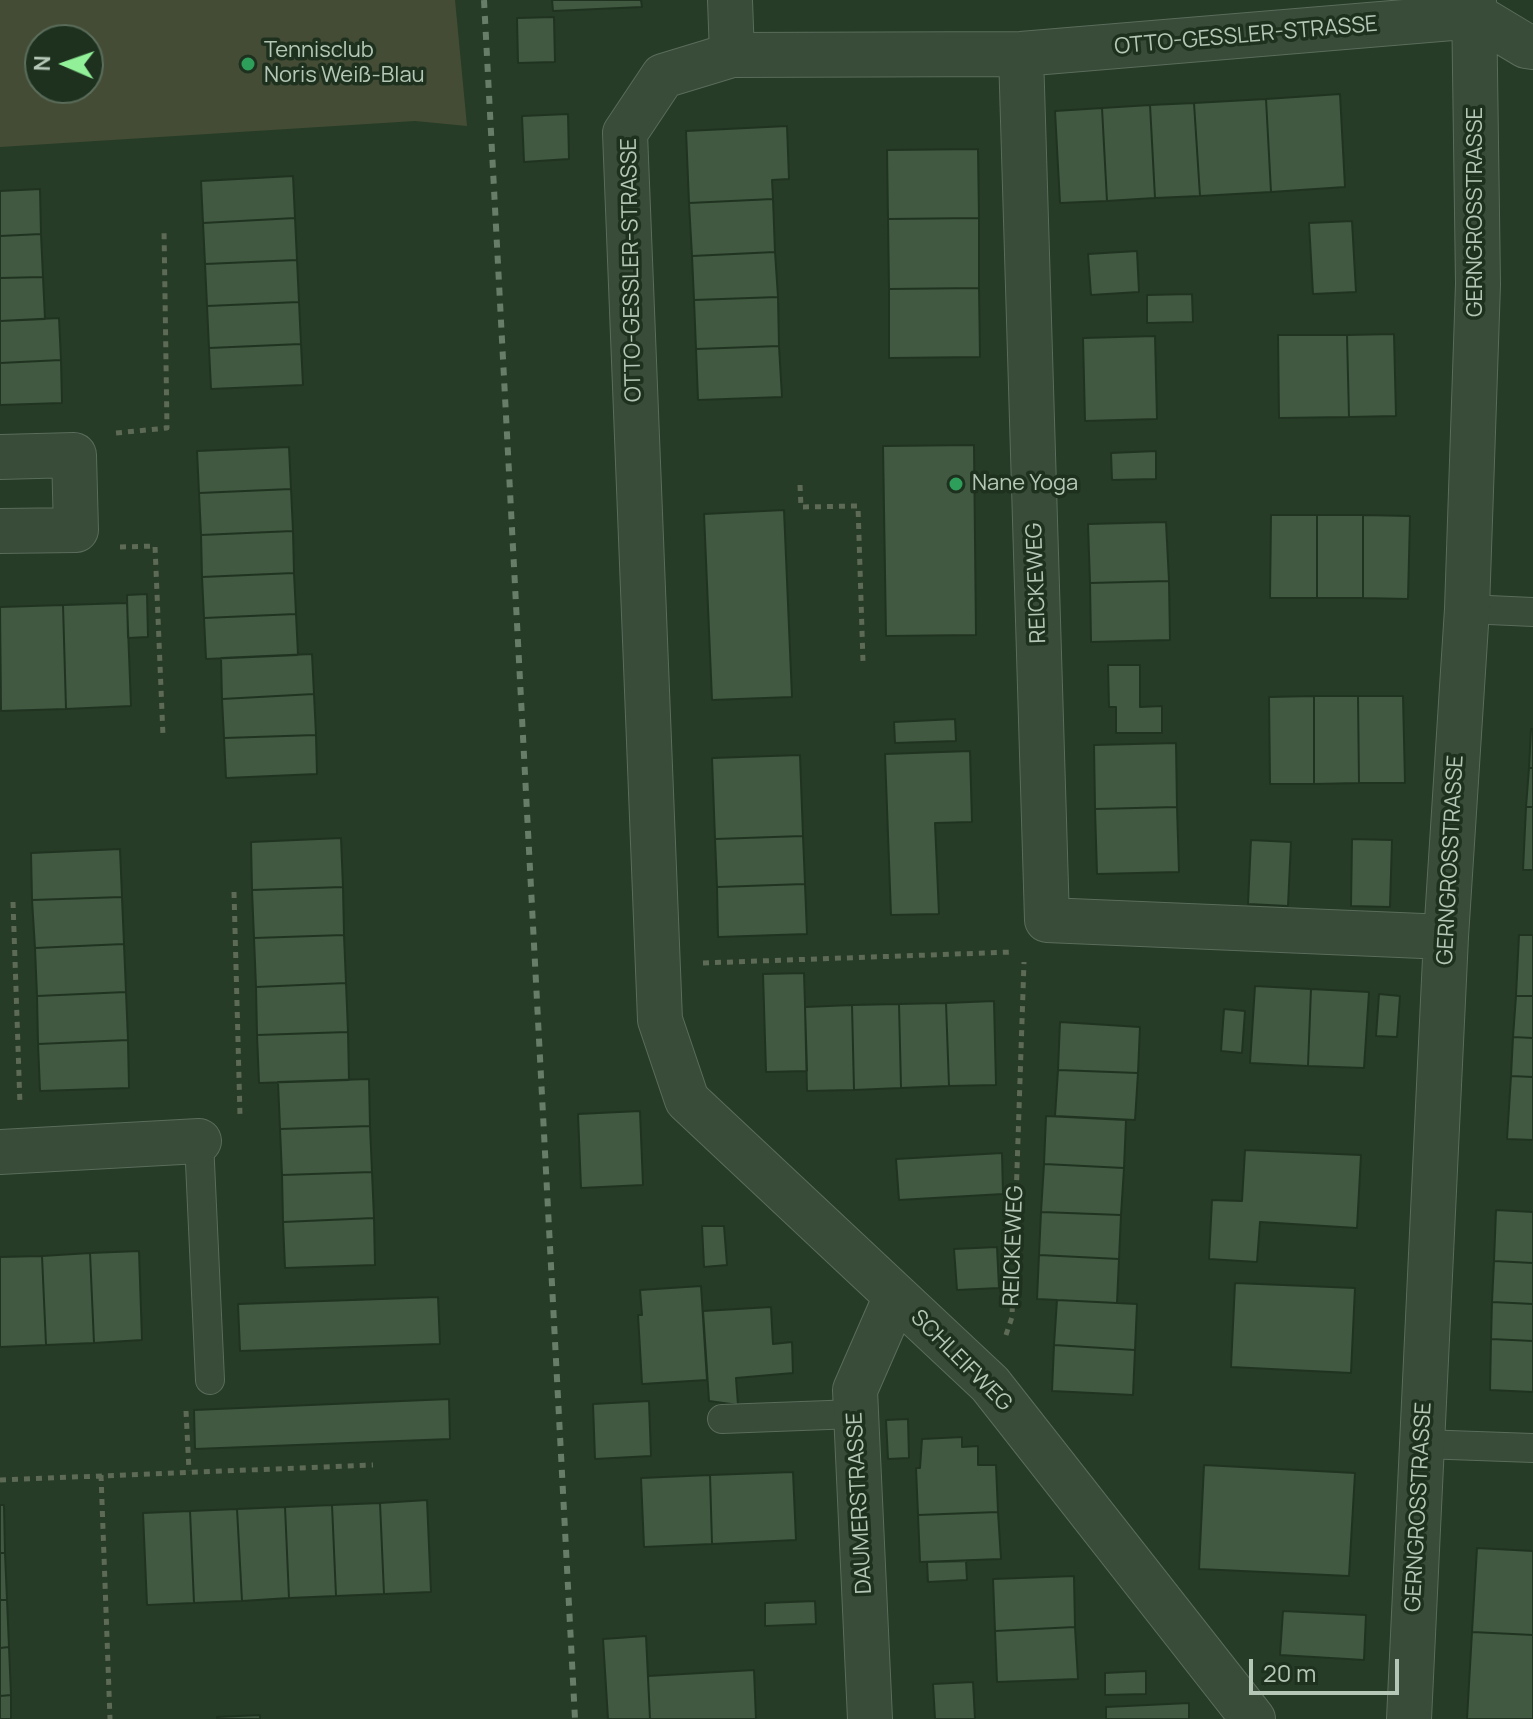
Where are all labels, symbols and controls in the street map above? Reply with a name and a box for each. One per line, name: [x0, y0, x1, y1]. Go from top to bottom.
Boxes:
street label: OTTO-GESSLER-STRASSE: [1113, 11, 1379, 61]
north arrow: [24, 24, 104, 104]
place label: Tennisclub Noris Weiß-Blau: [264, 38, 425, 90]
text: N: [27, 55, 57, 72]
marker: Tennisclub Noris Weiß-Blau: [239, 55, 257, 73]
street label: GERNGROSSTRASSE: [1463, 107, 1489, 317]
street label: OTTO-GESSLER-STRASSE: [616, 138, 648, 402]
place label: Nane Yoga: [972, 471, 1078, 497]
marker: Nane Yoga: [947, 475, 965, 493]
street label: REICKEWEG: [1022, 522, 1052, 644]
street label: GERNGROSSTRASSE: [1432, 754, 1470, 966]
street label: REICKEWEG: [999, 1185, 1029, 1307]
street label: SCHLEIFWEG: [905, 1305, 1017, 1417]
street label: GERNGROSSTRASSE: [1400, 1401, 1438, 1613]
street label: DAUMERSTRASSE: [842, 1411, 878, 1595]
scale bar: [1253, 1643, 1403, 1693]
text: 20 m: [1263, 1656, 1316, 1689]

